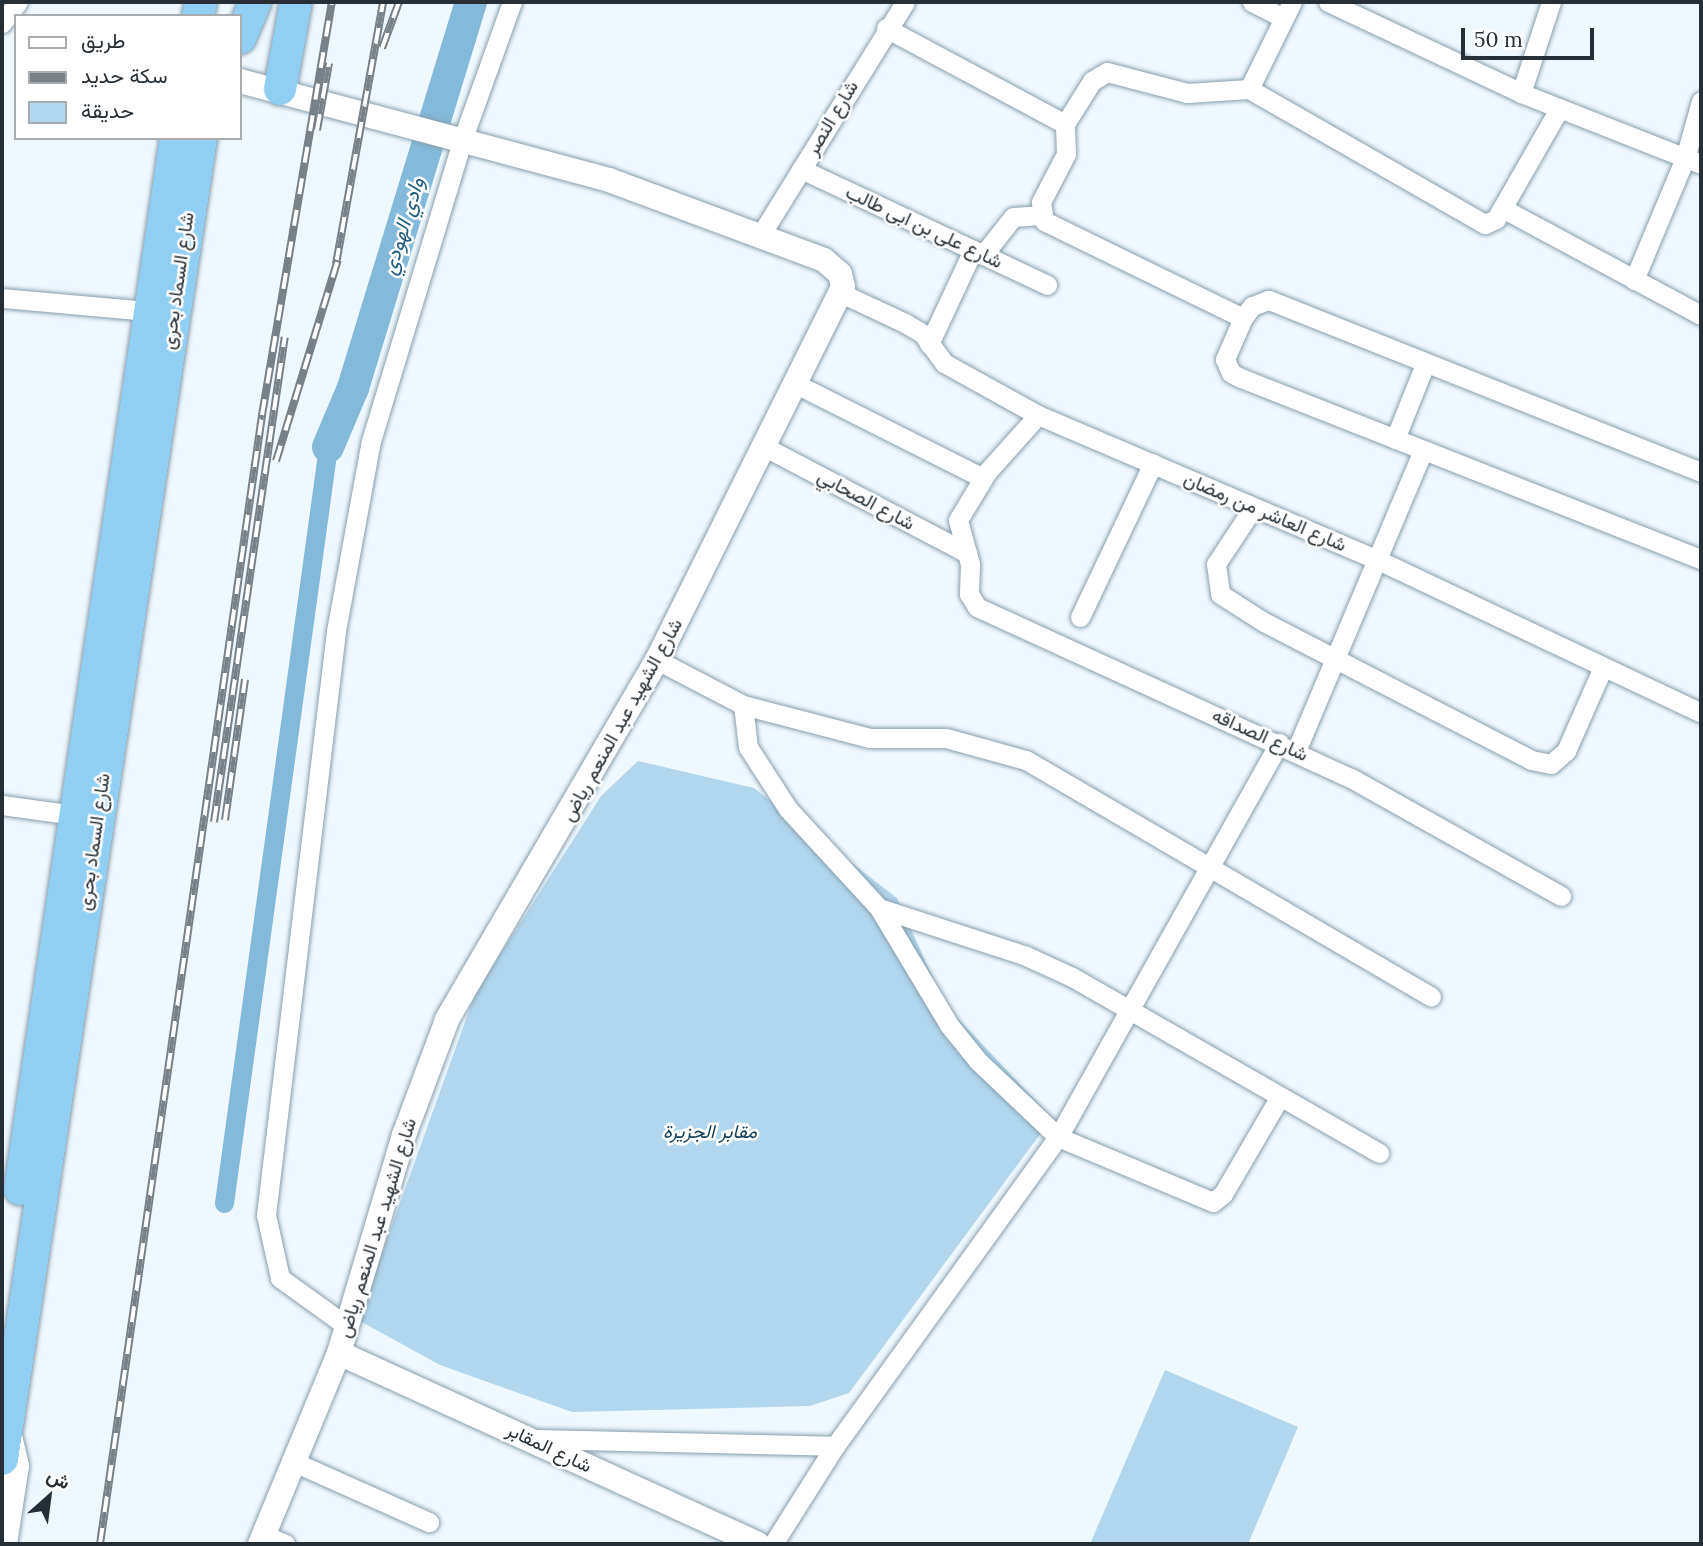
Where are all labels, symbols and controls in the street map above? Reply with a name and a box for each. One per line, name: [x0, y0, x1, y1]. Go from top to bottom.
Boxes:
legend: [14, 14, 242, 140]
scale bar: [1465, 14, 1598, 58]
text: 50 m: [1474, 26, 1523, 53]
text: طريق: [81, 27, 126, 54]
text: سكة حديد: [81, 62, 168, 89]
street label: شارع النصر: [801, 76, 863, 160]
text: حديقة: [81, 97, 134, 124]
water label: وادي الهودي: [376, 174, 430, 278]
street label: شارع على بن ابى طالب: [842, 181, 1006, 273]
street label: شارع السماد بحرى: [157, 211, 199, 351]
street label: شارع الصحابي: [813, 465, 919, 535]
street label: شارع العاشر من رمضان: [1180, 467, 1350, 557]
street label: شارع الشهيد عبد المنعم رياض: [557, 615, 687, 825]
street label: شارع الصداقه: [1209, 704, 1311, 766]
street label: شارع السماد بحرى: [73, 772, 115, 912]
street label: شارع الشهيد عبد المنعم رياض: [333, 1115, 421, 1341]
park label: مقابر الجزيرة: [663, 1121, 757, 1143]
street label: شارع المقابر: [503, 1418, 595, 1478]
north arrow: [14, 1462, 84, 1532]
text: ش: [43, 1463, 75, 1494]

